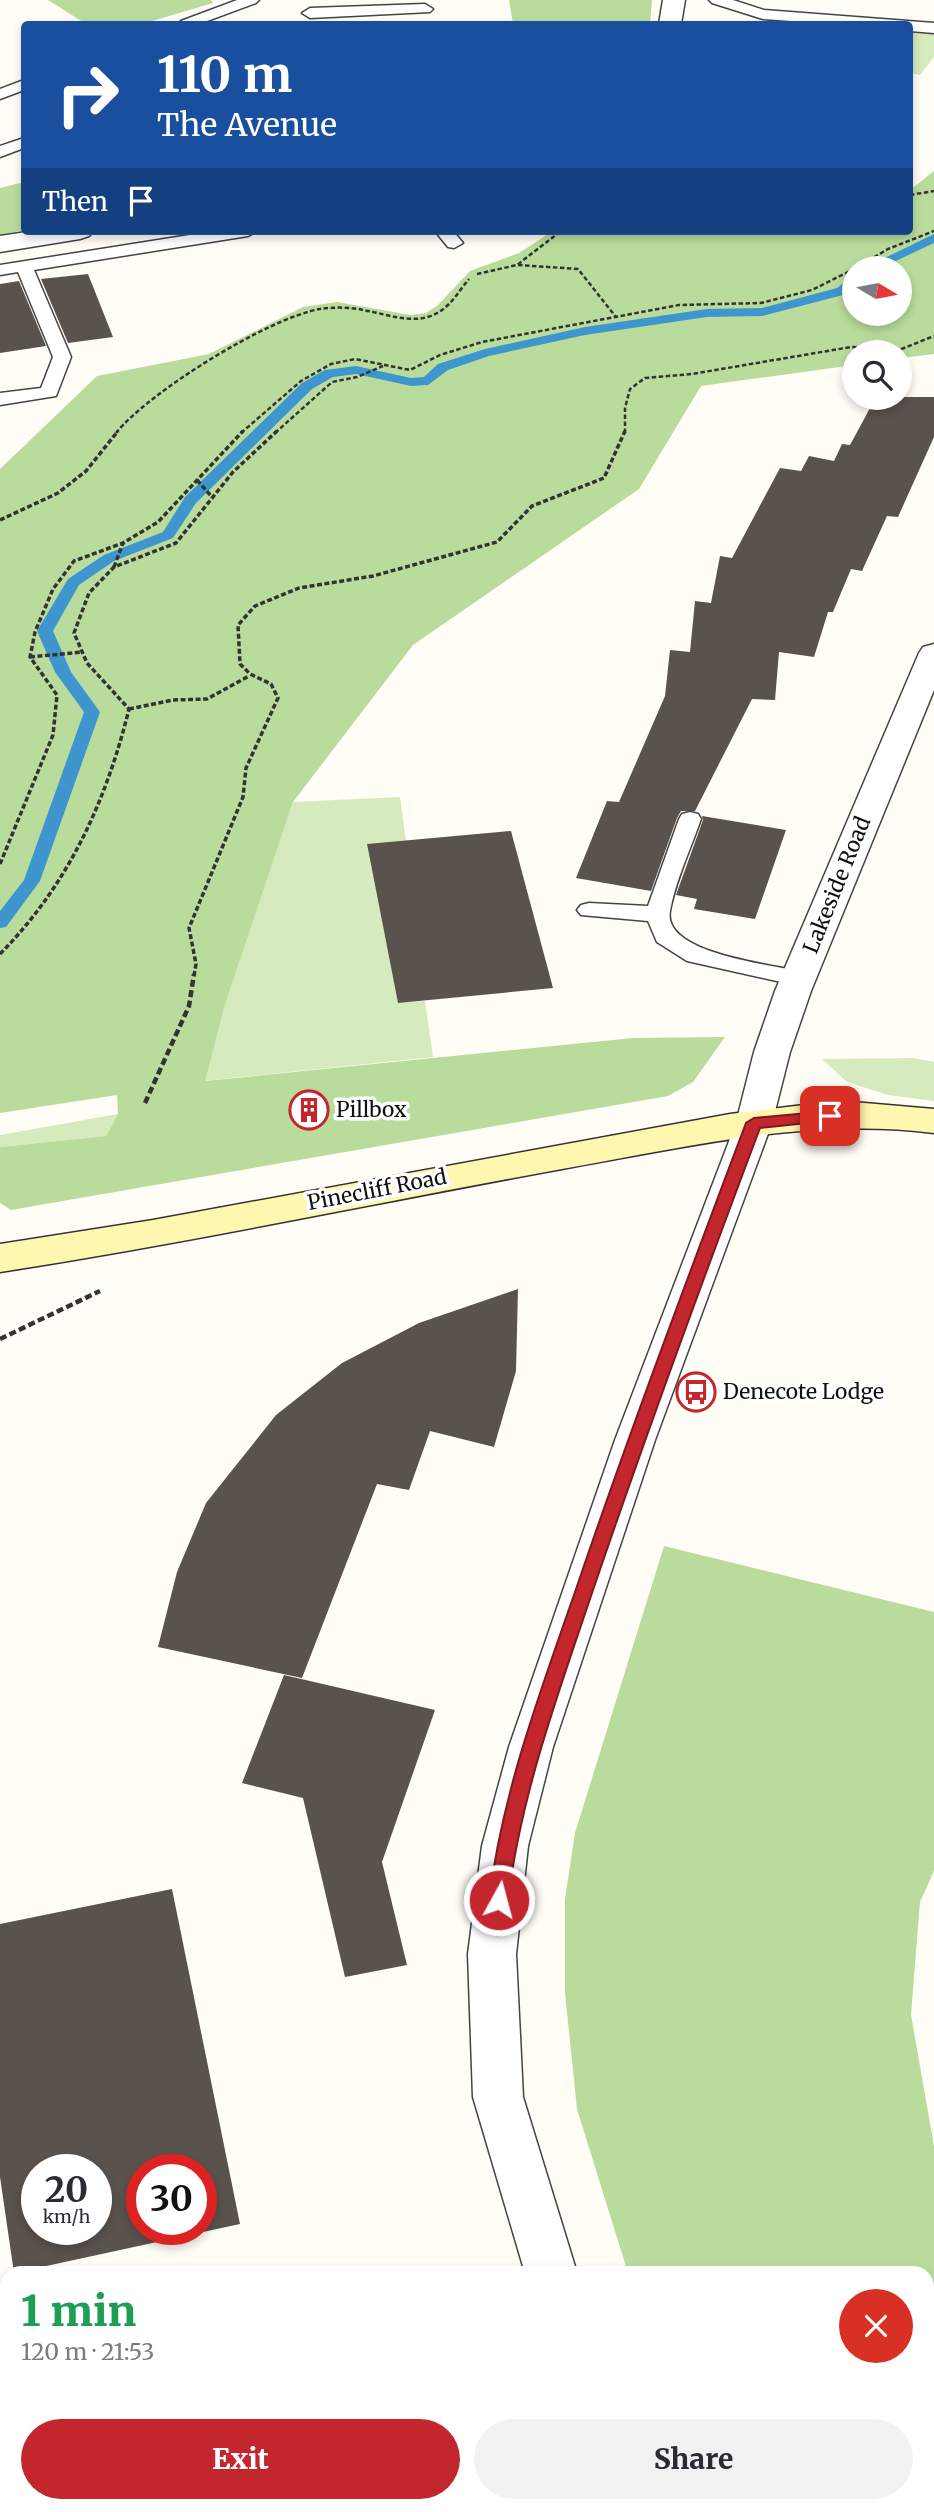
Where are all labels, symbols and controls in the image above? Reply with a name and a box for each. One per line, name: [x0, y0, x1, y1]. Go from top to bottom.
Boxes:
text: 110 m: [157, 44, 292, 105]
icon: right: [42, 49, 133, 140]
text: The Avenue: [157, 105, 337, 145]
icon: arrive: [122, 182, 160, 220]
text: Then: [42, 185, 108, 218]
north arrow: [842, 256, 912, 326]
map controls: [842, 256, 912, 410]
button: search: [842, 340, 912, 410]
street label: Lakeside Road: [797, 812, 876, 957]
pin: [800, 1086, 860, 1146]
building icon: Pillbox: [288, 1089, 330, 1131]
place label: Pillbox: [336, 1096, 407, 1123]
icon: arrive: [811, 1097, 849, 1135]
street label: Pinecliff Road: [305, 1163, 449, 1216]
bus stop icon: Denecote Lodge: [675, 1371, 717, 1413]
place label: Denecote Lodge: [723, 1378, 884, 1405]
position arrow: [462, 1863, 536, 1937]
speed limit sign: 30: [126, 2154, 217, 2245]
text: 20: [45, 2168, 88, 2212]
text: km/h: [43, 2205, 90, 2228]
text: 1 min: [21, 2285, 136, 2337]
button: close: [839, 2289, 913, 2363]
text: 120 m · 21:53: [21, 2337, 154, 2366]
button: Exit: [21, 2419, 460, 2499]
button: Share: [474, 2419, 913, 2499]

